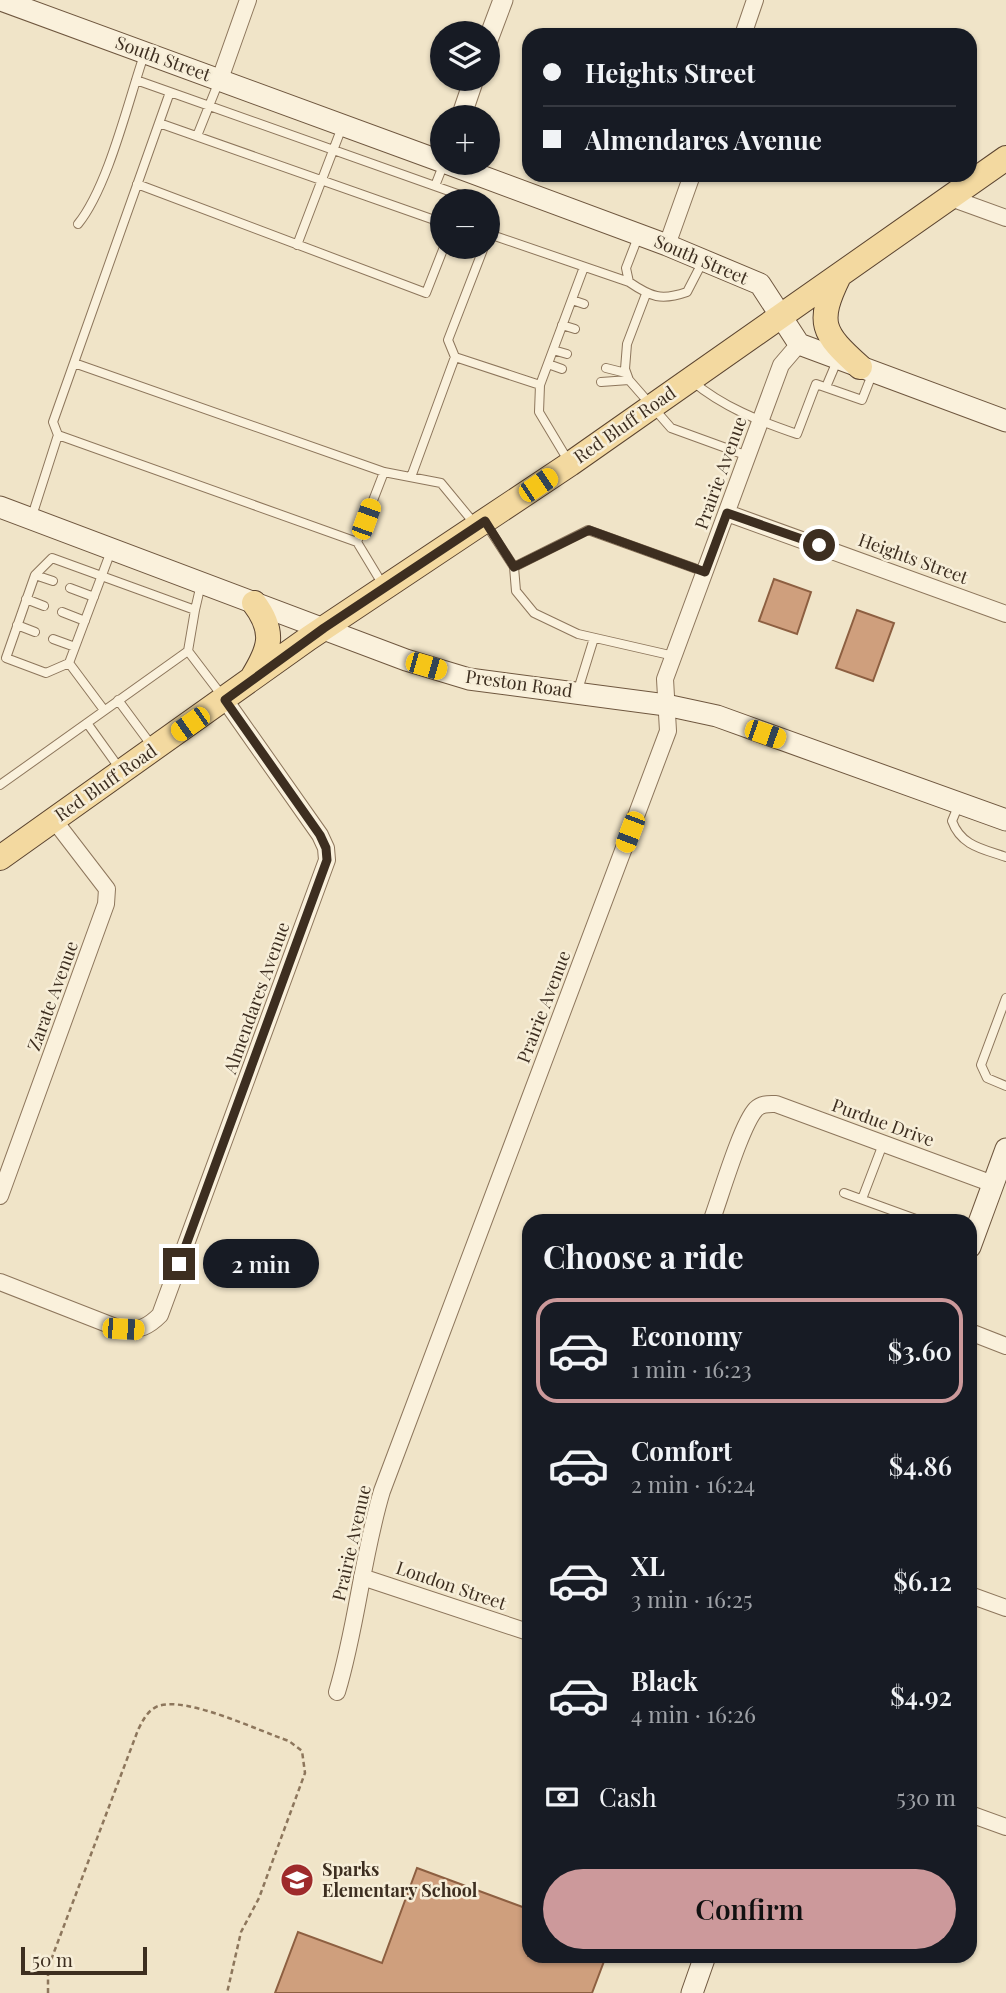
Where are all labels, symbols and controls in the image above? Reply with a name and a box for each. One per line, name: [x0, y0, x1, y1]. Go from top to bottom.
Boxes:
map controls: [430, 21, 500, 259]
button: layers: [430, 21, 500, 91]
street label: South Street: [112, 30, 215, 87]
text: Heights Street: [585, 55, 755, 90]
button: +: [430, 105, 500, 175]
text: Almendares Avenue: [585, 122, 822, 157]
button: −: [430, 189, 500, 259]
street label: South Street: [651, 229, 753, 290]
street label: Red Bluff Road: [569, 380, 681, 468]
street label: Prairie Avenue: [689, 413, 752, 532]
car: [515, 465, 562, 505]
car: [349, 496, 384, 542]
street label: Heights Street: [855, 527, 972, 589]
route start: [803, 529, 835, 561]
car: [403, 650, 450, 682]
street label: Preston Road: [464, 664, 575, 702]
car: [167, 703, 214, 745]
car: [742, 717, 789, 751]
street label: Red Bluff Road: [50, 738, 162, 826]
car: [613, 809, 648, 855]
street label: Almendares Avenue: [217, 918, 295, 1078]
street label: Zarate Avenue: [21, 937, 83, 1054]
street label: Prairie Avenue: [511, 947, 575, 1066]
street label: Purdue Drive: [829, 1092, 938, 1152]
text: Choose a ride: [543, 1234, 744, 1277]
callout: 2 min: [204, 1240, 319, 1288]
route end: [163, 1248, 195, 1280]
text: 2 min: [232, 1248, 290, 1279]
car: [102, 1317, 145, 1341]
text: Economy: [631, 1318, 742, 1353]
icon: car: [547, 1319, 610, 1382]
text: $3.60: [888, 1333, 952, 1368]
text: 1 min · 16:23: [631, 1353, 752, 1384]
text: Comfort: [631, 1433, 732, 1468]
icon: car: [547, 1434, 610, 1497]
text: $4.86: [889, 1448, 952, 1483]
text: 2 min · 16:24: [631, 1468, 755, 1499]
street label: Prairie Avenue: [326, 1482, 376, 1603]
text: XL: [631, 1548, 665, 1583]
icon: car: [547, 1549, 610, 1612]
street label: London Street: [393, 1555, 510, 1615]
text: $6.12: [893, 1563, 952, 1598]
text: 3 min · 16:25: [631, 1583, 753, 1614]
text: Black: [631, 1663, 698, 1698]
icon: car: [547, 1664, 610, 1727]
text: $4.92: [890, 1678, 952, 1713]
text: 4 min · 16:26: [631, 1698, 756, 1729]
icon: cash: [543, 1778, 581, 1816]
text: Cash: [599, 1779, 657, 1814]
text: 530 m: [896, 1781, 956, 1812]
place label: Sparks Elementary School: [322, 1857, 478, 1902]
school or university icon: Sparks Elementary School: [278, 1861, 316, 1899]
button: Confirm: [543, 1869, 956, 1949]
scale bar: [21, 1944, 147, 1976]
text: 50 m: [32, 1946, 73, 1972]

